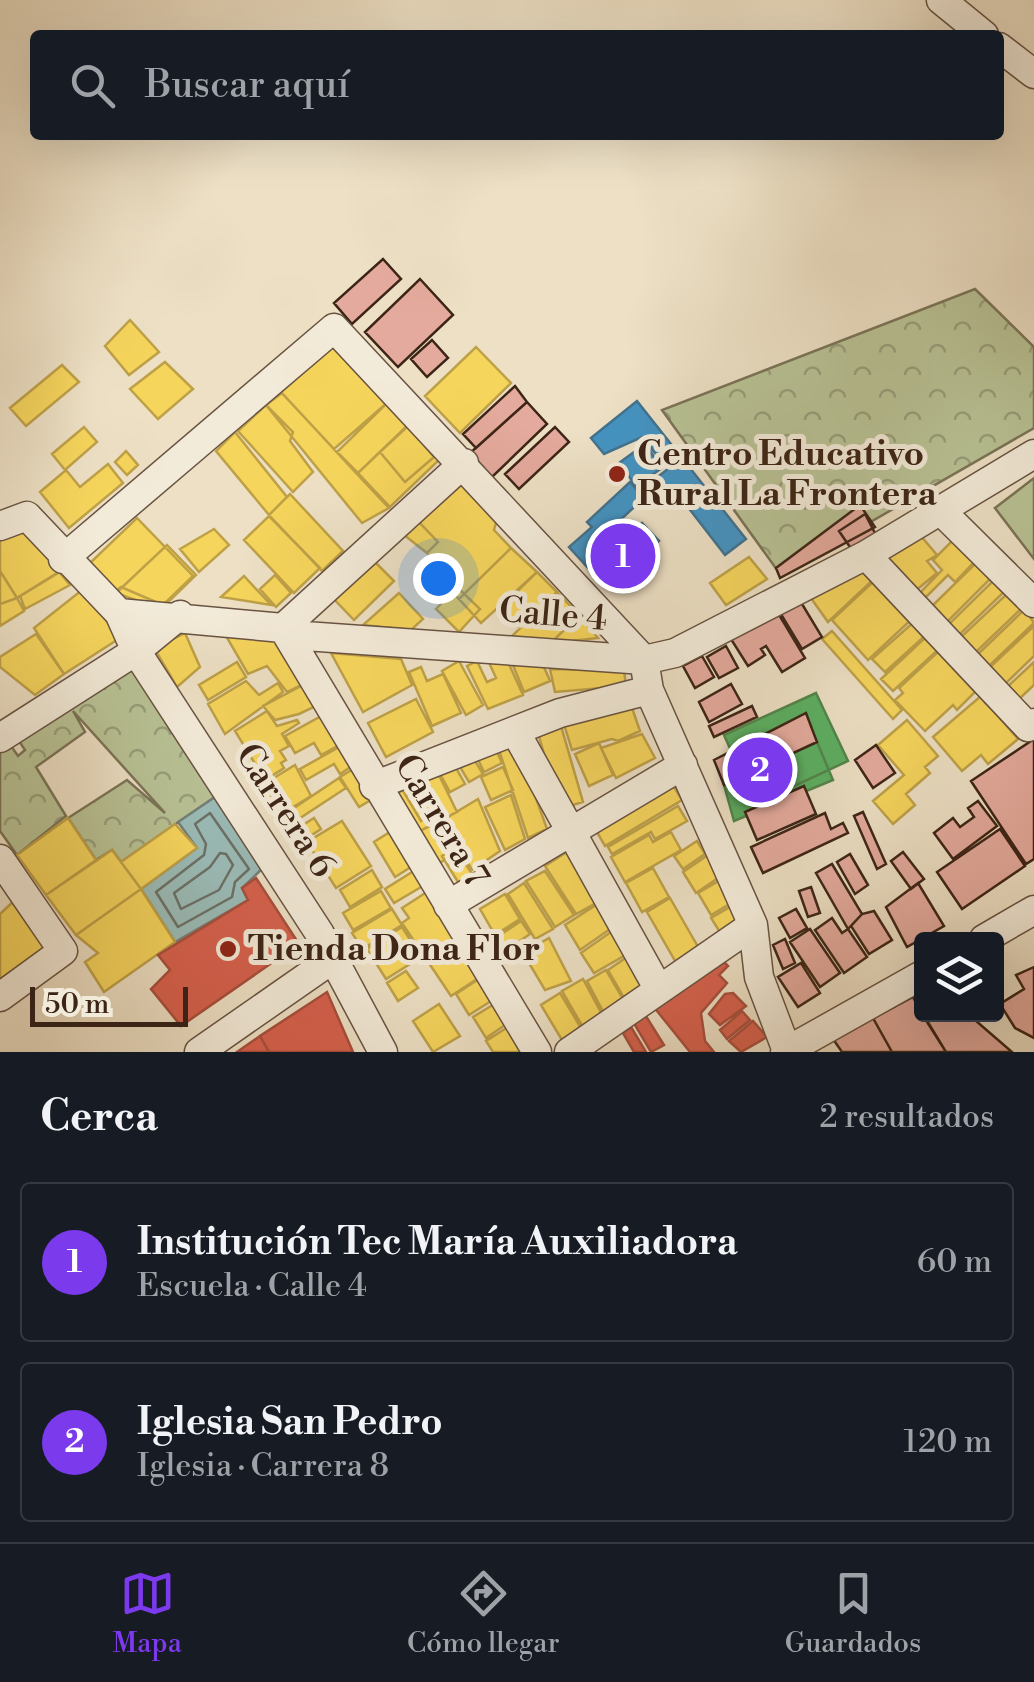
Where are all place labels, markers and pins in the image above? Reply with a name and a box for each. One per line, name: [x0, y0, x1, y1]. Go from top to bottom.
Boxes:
place label: Centro Educativo Rural La Frontera: [637, 433, 938, 516]
marker: Centro Educativo Rural La Frontera: [606, 463, 628, 485]
pin: 1: [590, 518, 656, 594]
pin: 2: [728, 732, 792, 808]
place label: Tienda Dona Flor: [248, 928, 540, 971]
marker: Tienda Dona Flor: [217, 938, 239, 960]

